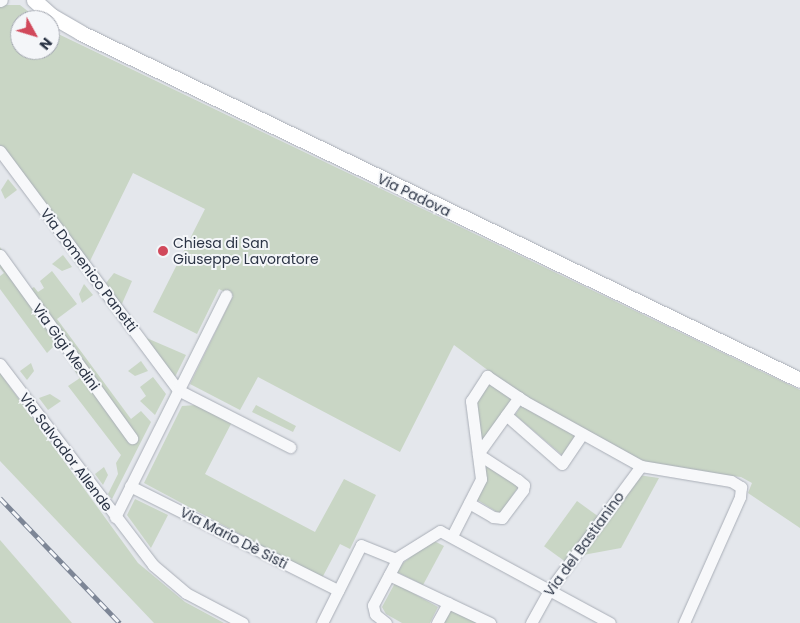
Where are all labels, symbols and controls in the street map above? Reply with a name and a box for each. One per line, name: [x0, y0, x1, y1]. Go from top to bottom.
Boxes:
north arrow: [10, 10, 60, 60]
text: N: [35, 33, 57, 54]
street label: Via Padova: [375, 170, 453, 220]
street label: Via Domenico Panetti: [37, 205, 141, 335]
place label: Chiesa di San Giuseppe Lavoratore: [173, 235, 319, 268]
marker: Chiesa di San Giuseppe Lavoratore: [157, 245, 169, 257]
street label: Via Gigi Medini: [29, 300, 103, 394]
street label: Via Salvador Allende: [16, 389, 116, 515]
street label: Via del Bastianino: [540, 488, 628, 600]
street label: Via Mario Dè Sisti: [177, 504, 291, 572]

